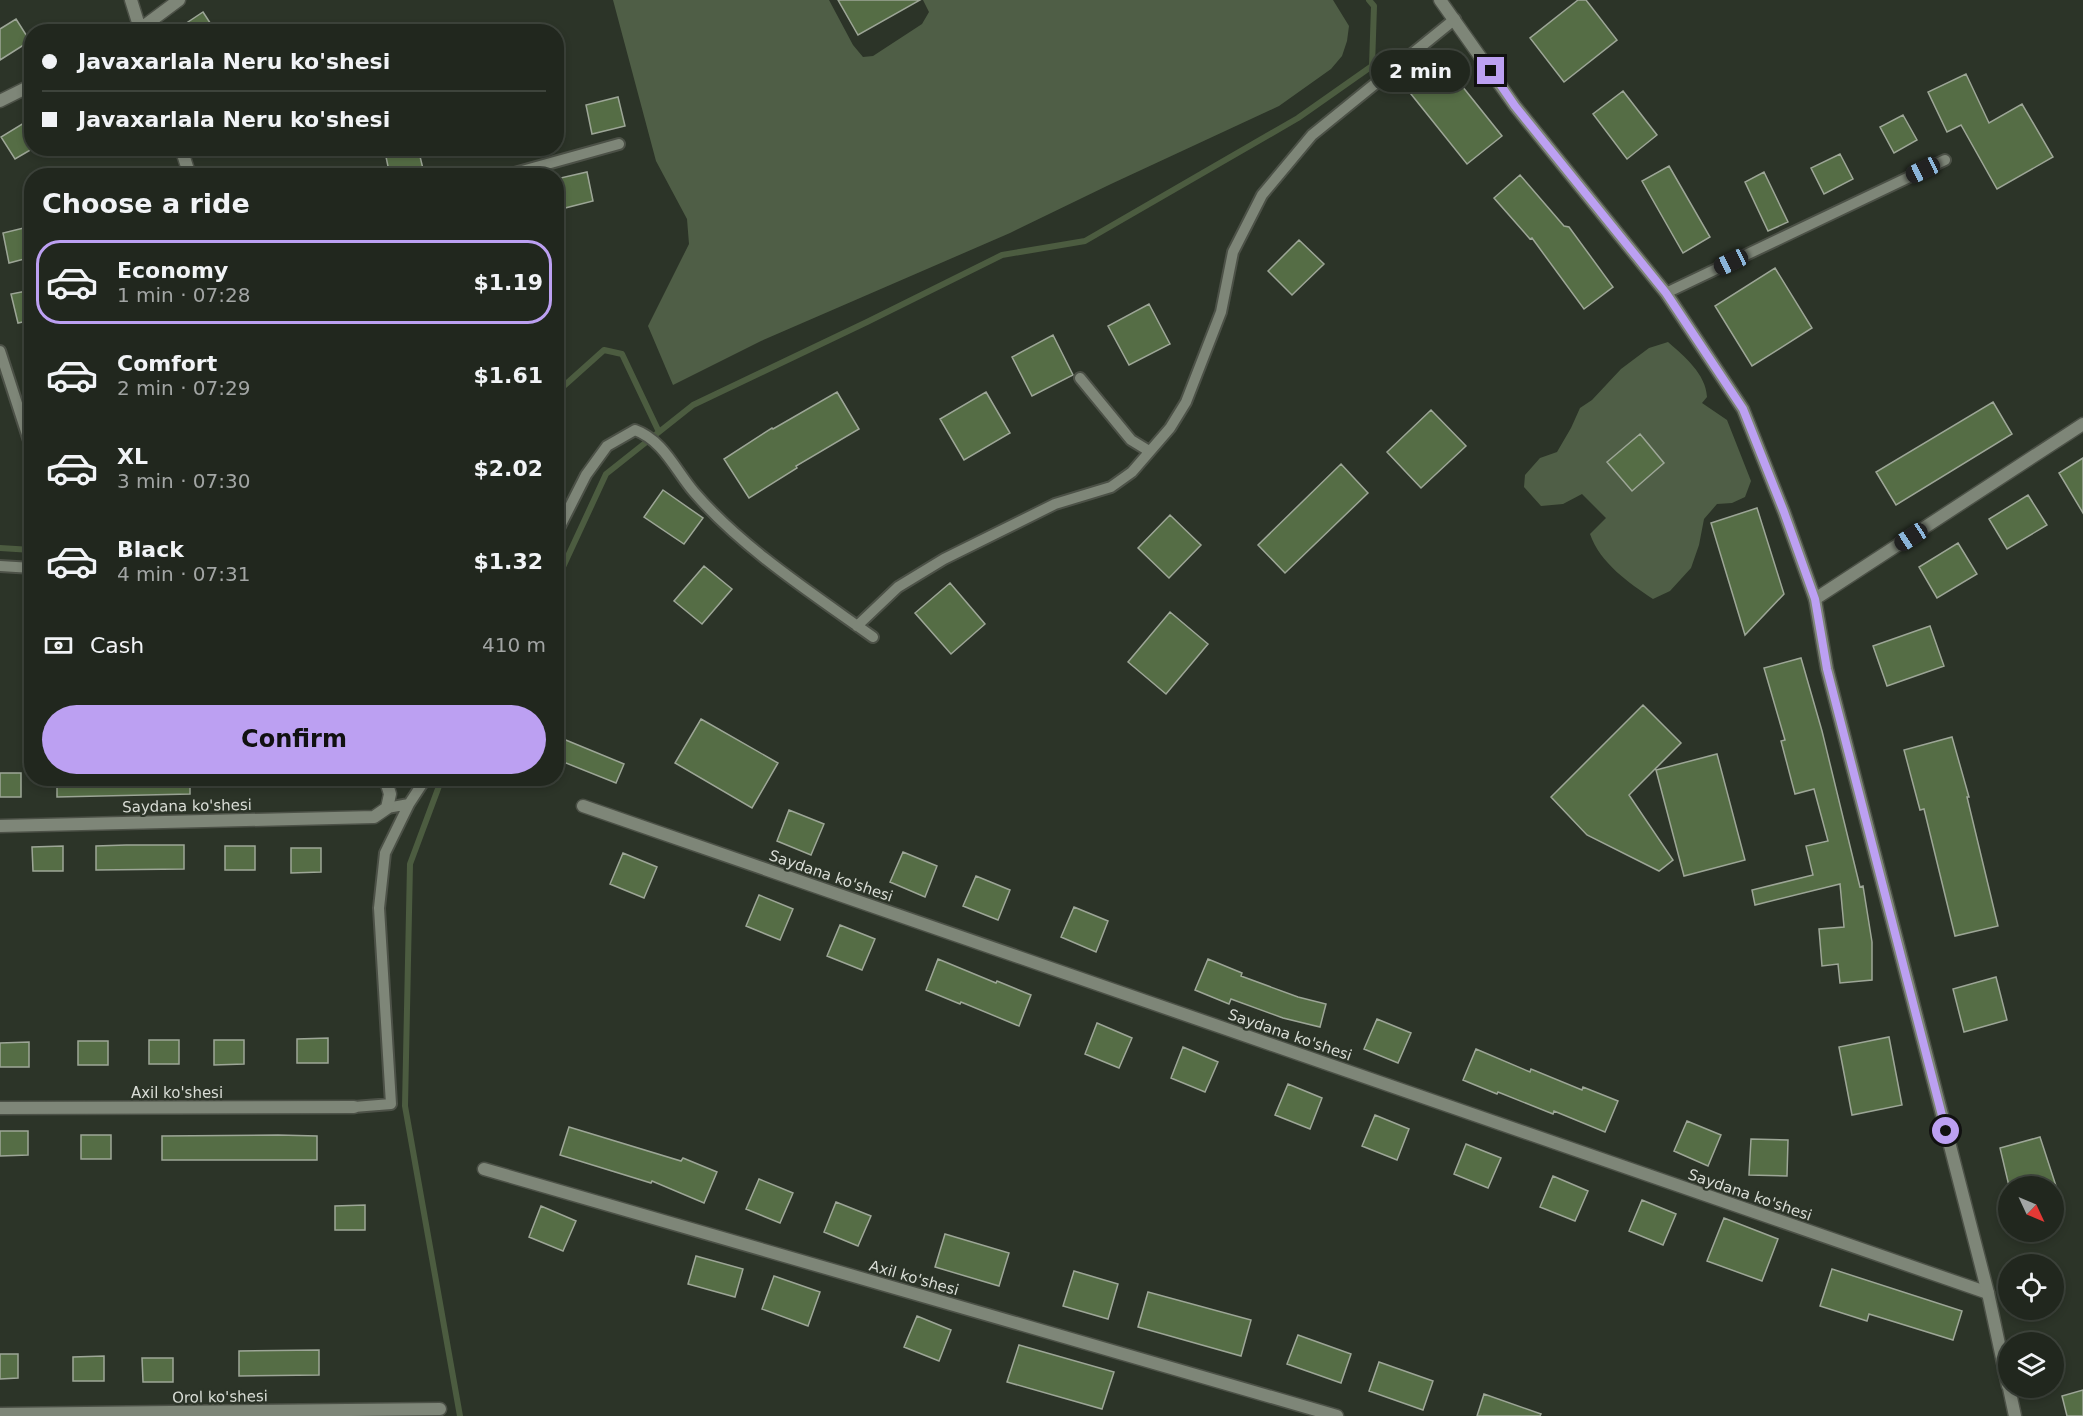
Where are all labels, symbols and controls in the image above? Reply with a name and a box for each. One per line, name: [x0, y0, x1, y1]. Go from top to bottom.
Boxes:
text: Javaxarlala Neru ko'shesi: [78, 49, 390, 74]
callout: 2 min: [1371, 50, 1470, 92]
route end: [1477, 57, 1504, 84]
text: 2 min: [1389, 59, 1452, 83]
text: Javaxarlala Neru ko'shesi: [78, 107, 390, 132]
car: [1903, 154, 1943, 186]
text: Choose a ride: [42, 188, 250, 219]
car: [1711, 246, 1751, 278]
icon: car: [45, 255, 99, 309]
text: Economy: [117, 258, 228, 283]
text: $1.19: [473, 270, 543, 295]
text: 1 min · 07:28: [117, 283, 251, 307]
icon: car: [45, 348, 99, 402]
text: Comfort: [117, 351, 217, 376]
text: $1.61: [473, 363, 543, 388]
text: 2 min · 07:29: [117, 376, 251, 400]
icon: car: [45, 441, 99, 495]
text: XL: [117, 444, 148, 469]
text: $2.02: [473, 456, 543, 481]
text: 3 min · 07:30: [117, 469, 251, 493]
car: [1891, 520, 1931, 554]
icon: car: [45, 534, 99, 588]
text: Black: [117, 537, 184, 562]
text: $1.32: [473, 549, 543, 574]
text: 4 min · 07:31: [117, 562, 251, 586]
icon: cash: [42, 629, 75, 662]
text: Cash: [90, 633, 144, 658]
text: 410 m: [482, 633, 546, 657]
button: Confirm: [42, 705, 546, 774]
street label: Saydana ko'shesi: [122, 796, 252, 816]
street label: Saydana ko'shesi: [767, 846, 895, 906]
street label: Saydana ko'shesi: [1226, 1005, 1354, 1065]
street label: Axil ko'shesi: [131, 1084, 223, 1102]
route start: [1932, 1117, 1959, 1144]
street label: Saydana ko'shesi: [1686, 1165, 1814, 1225]
north arrow: [1998, 1176, 2064, 1242]
map controls: [1998, 1176, 2064, 1398]
button: locate: [1998, 1254, 2064, 1320]
street label: Axil ko'shesi: [867, 1257, 961, 1299]
button: layers: [1998, 1332, 2064, 1398]
street label: Orol ko'shesi: [172, 1387, 268, 1407]

